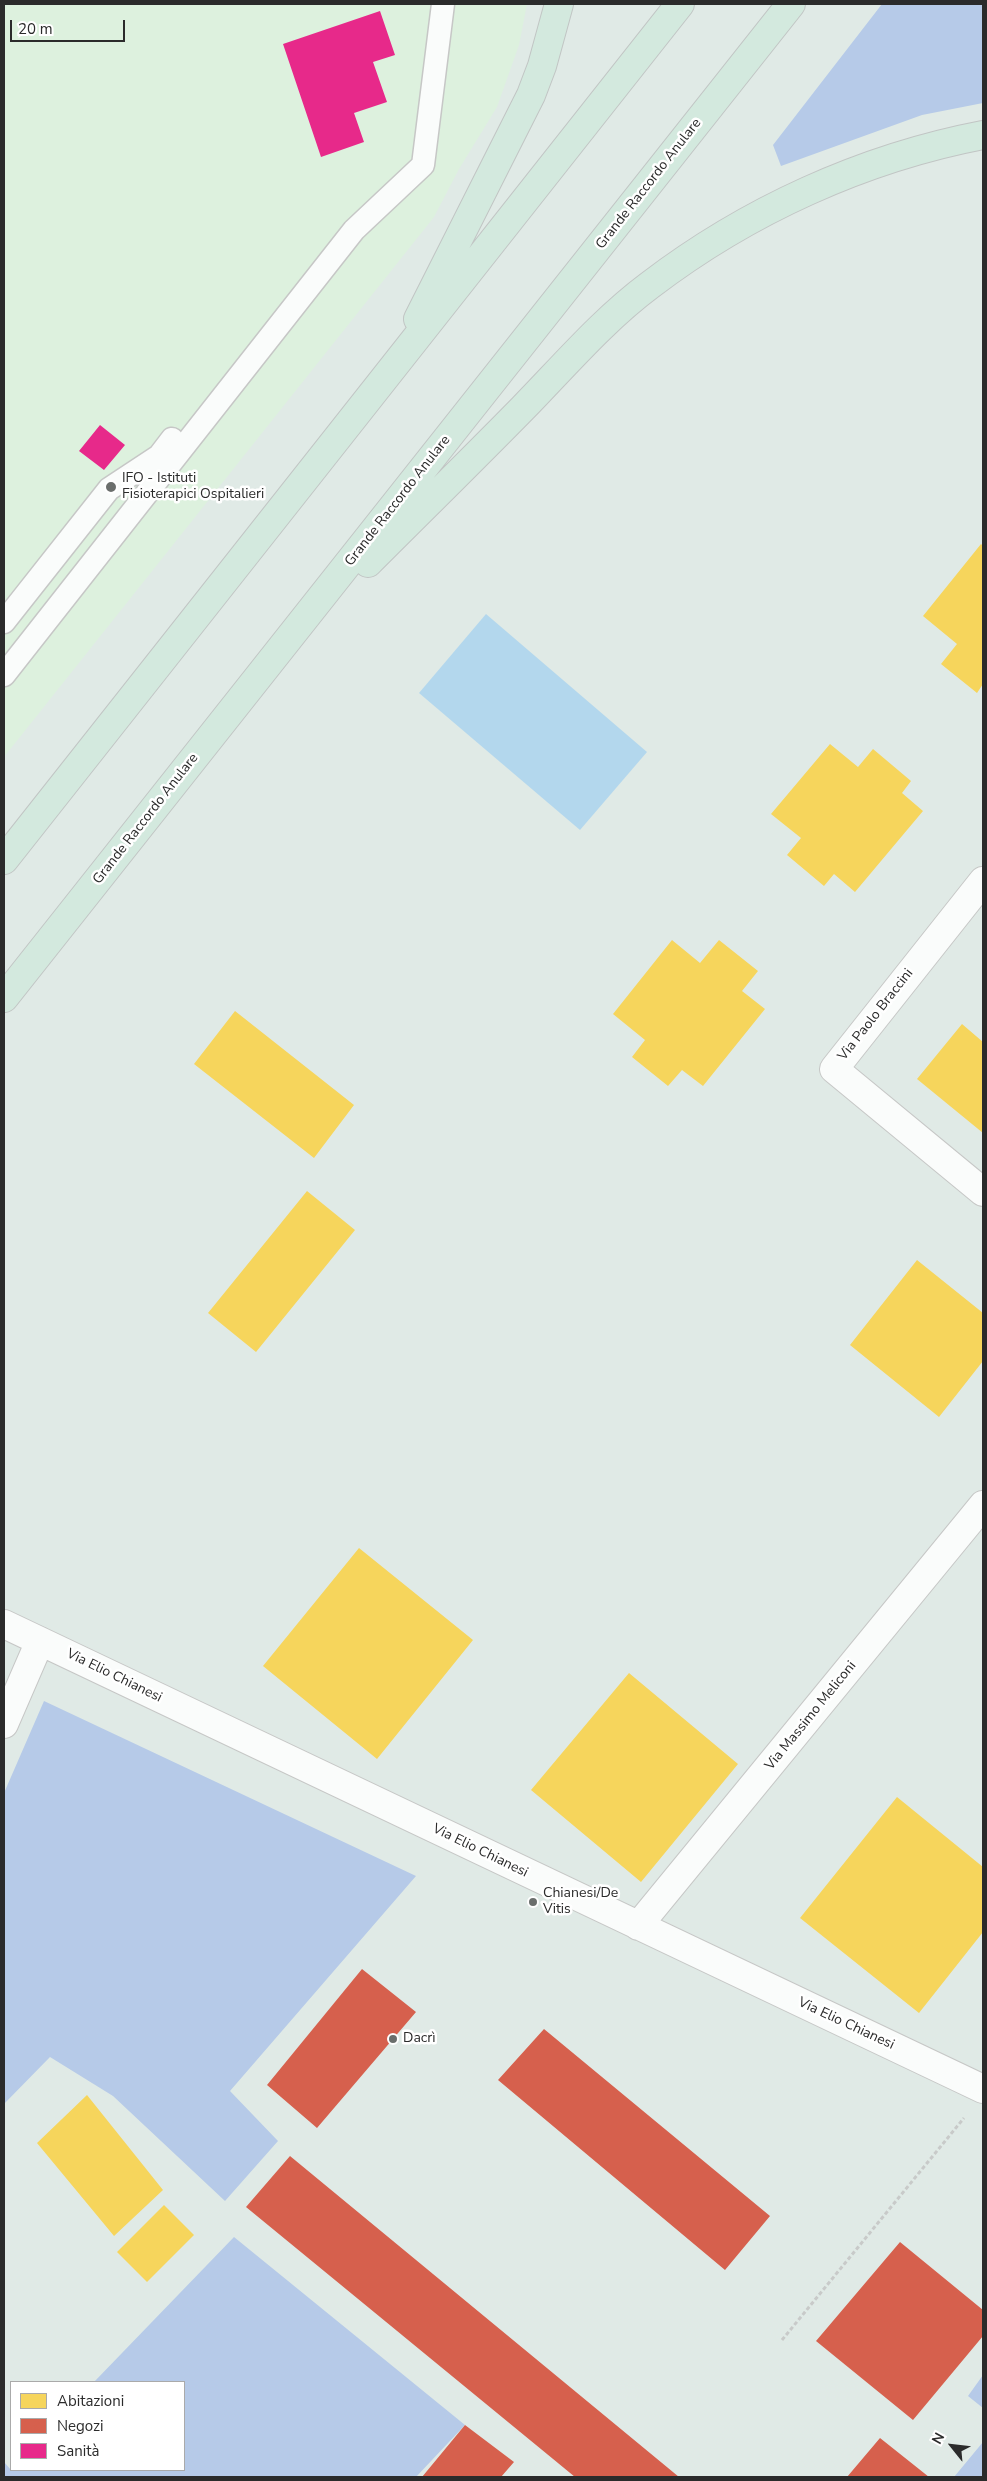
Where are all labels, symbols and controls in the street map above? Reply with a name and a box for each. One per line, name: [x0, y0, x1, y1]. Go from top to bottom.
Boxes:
scale bar: [12, 10, 128, 42]
text: 20 m: [18, 19, 53, 39]
street label: Grande Raccordo Anulare: [593, 115, 705, 253]
street label: Grande Raccordo Anulare: [342, 432, 454, 570]
place label: IFO - Istituti Fisioterapici Ospitalieri: [122, 471, 264, 504]
marker: IFO - Istituti Fisioterapici Ospitalieri: [104, 480, 118, 494]
street label: Grande Raccordo Anulare: [90, 750, 202, 888]
street label: Via Paolo Braccini: [835, 966, 917, 1064]
street label: Via Elio Chianesi: [63, 1646, 165, 1706]
street label: Via Massimo Meliconi: [762, 1658, 860, 1774]
street label: Via Elio Chianesi: [429, 1821, 531, 1881]
place label: Chianesi/De Vitis: [543, 1886, 618, 1918]
marker: Chianesi/De Vitis: [527, 1896, 539, 1908]
street label: Via Elio Chianesi: [795, 1994, 897, 2054]
place label: Dacrì: [403, 2031, 436, 2047]
marker: Dacrì: [387, 2033, 399, 2045]
legend: [10, 2381, 185, 2471]
text: Abitazioni: [57, 2391, 124, 2411]
text: Negozi: [57, 2416, 104, 2436]
north arrow: [927, 2421, 977, 2471]
text: N: [928, 2429, 949, 2448]
text: Sanità: [57, 2441, 99, 2461]

